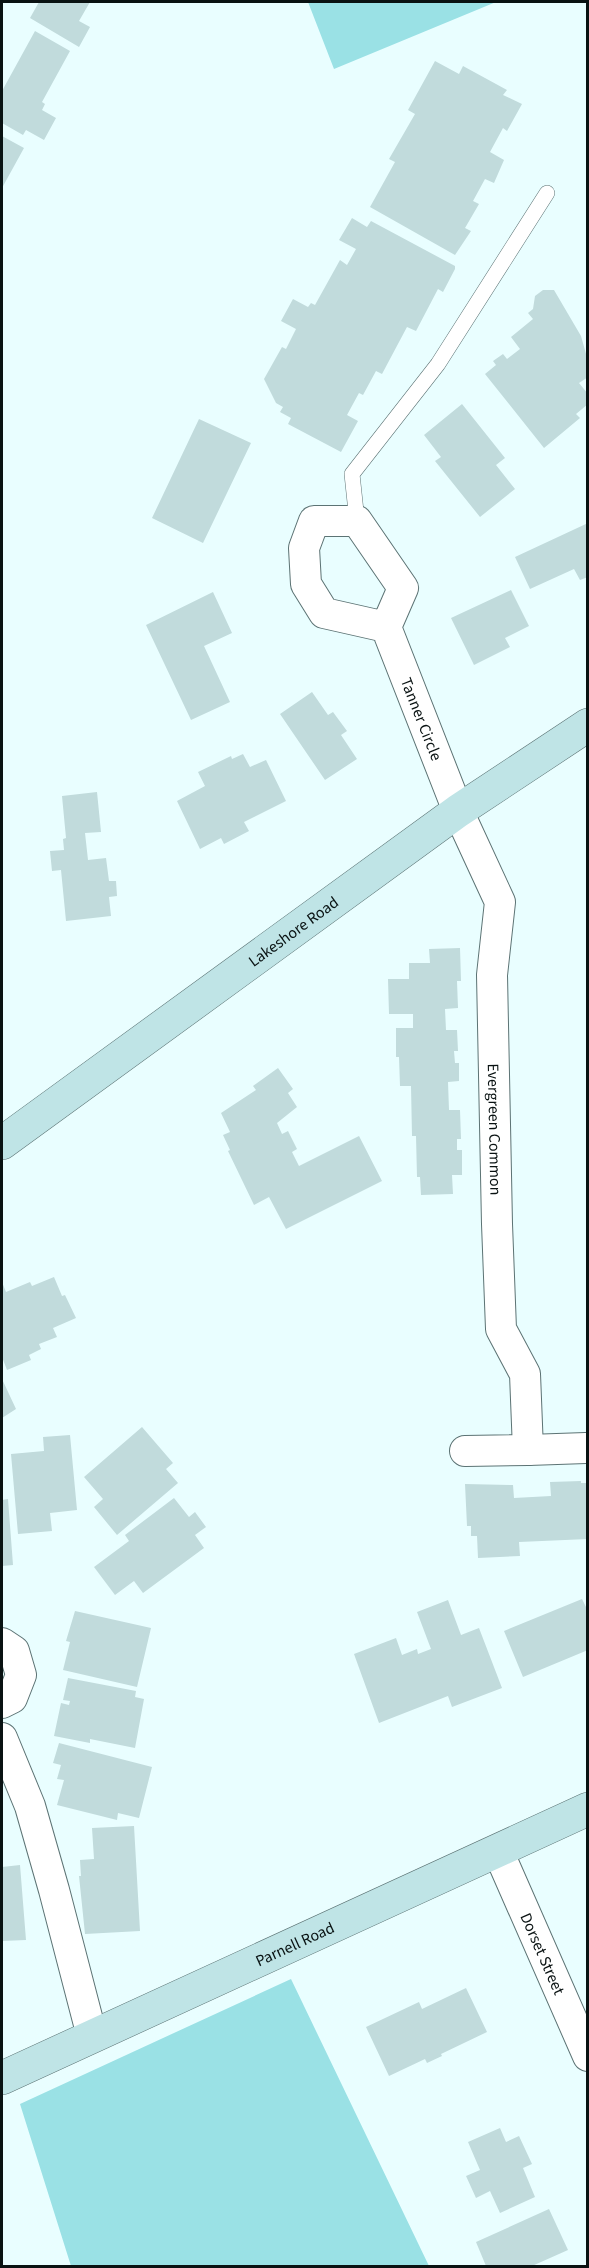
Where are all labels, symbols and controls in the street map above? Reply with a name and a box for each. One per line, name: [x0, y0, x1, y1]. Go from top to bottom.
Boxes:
street label: Tanner Circle: [395, 674, 447, 764]
street label: Lakeshore Road: [244, 892, 343, 972]
street label: Evergreen Common: [482, 1063, 506, 1196]
street label: Dorset Street: [514, 1910, 570, 1999]
street label: Parnell Road: [252, 1917, 338, 1972]

